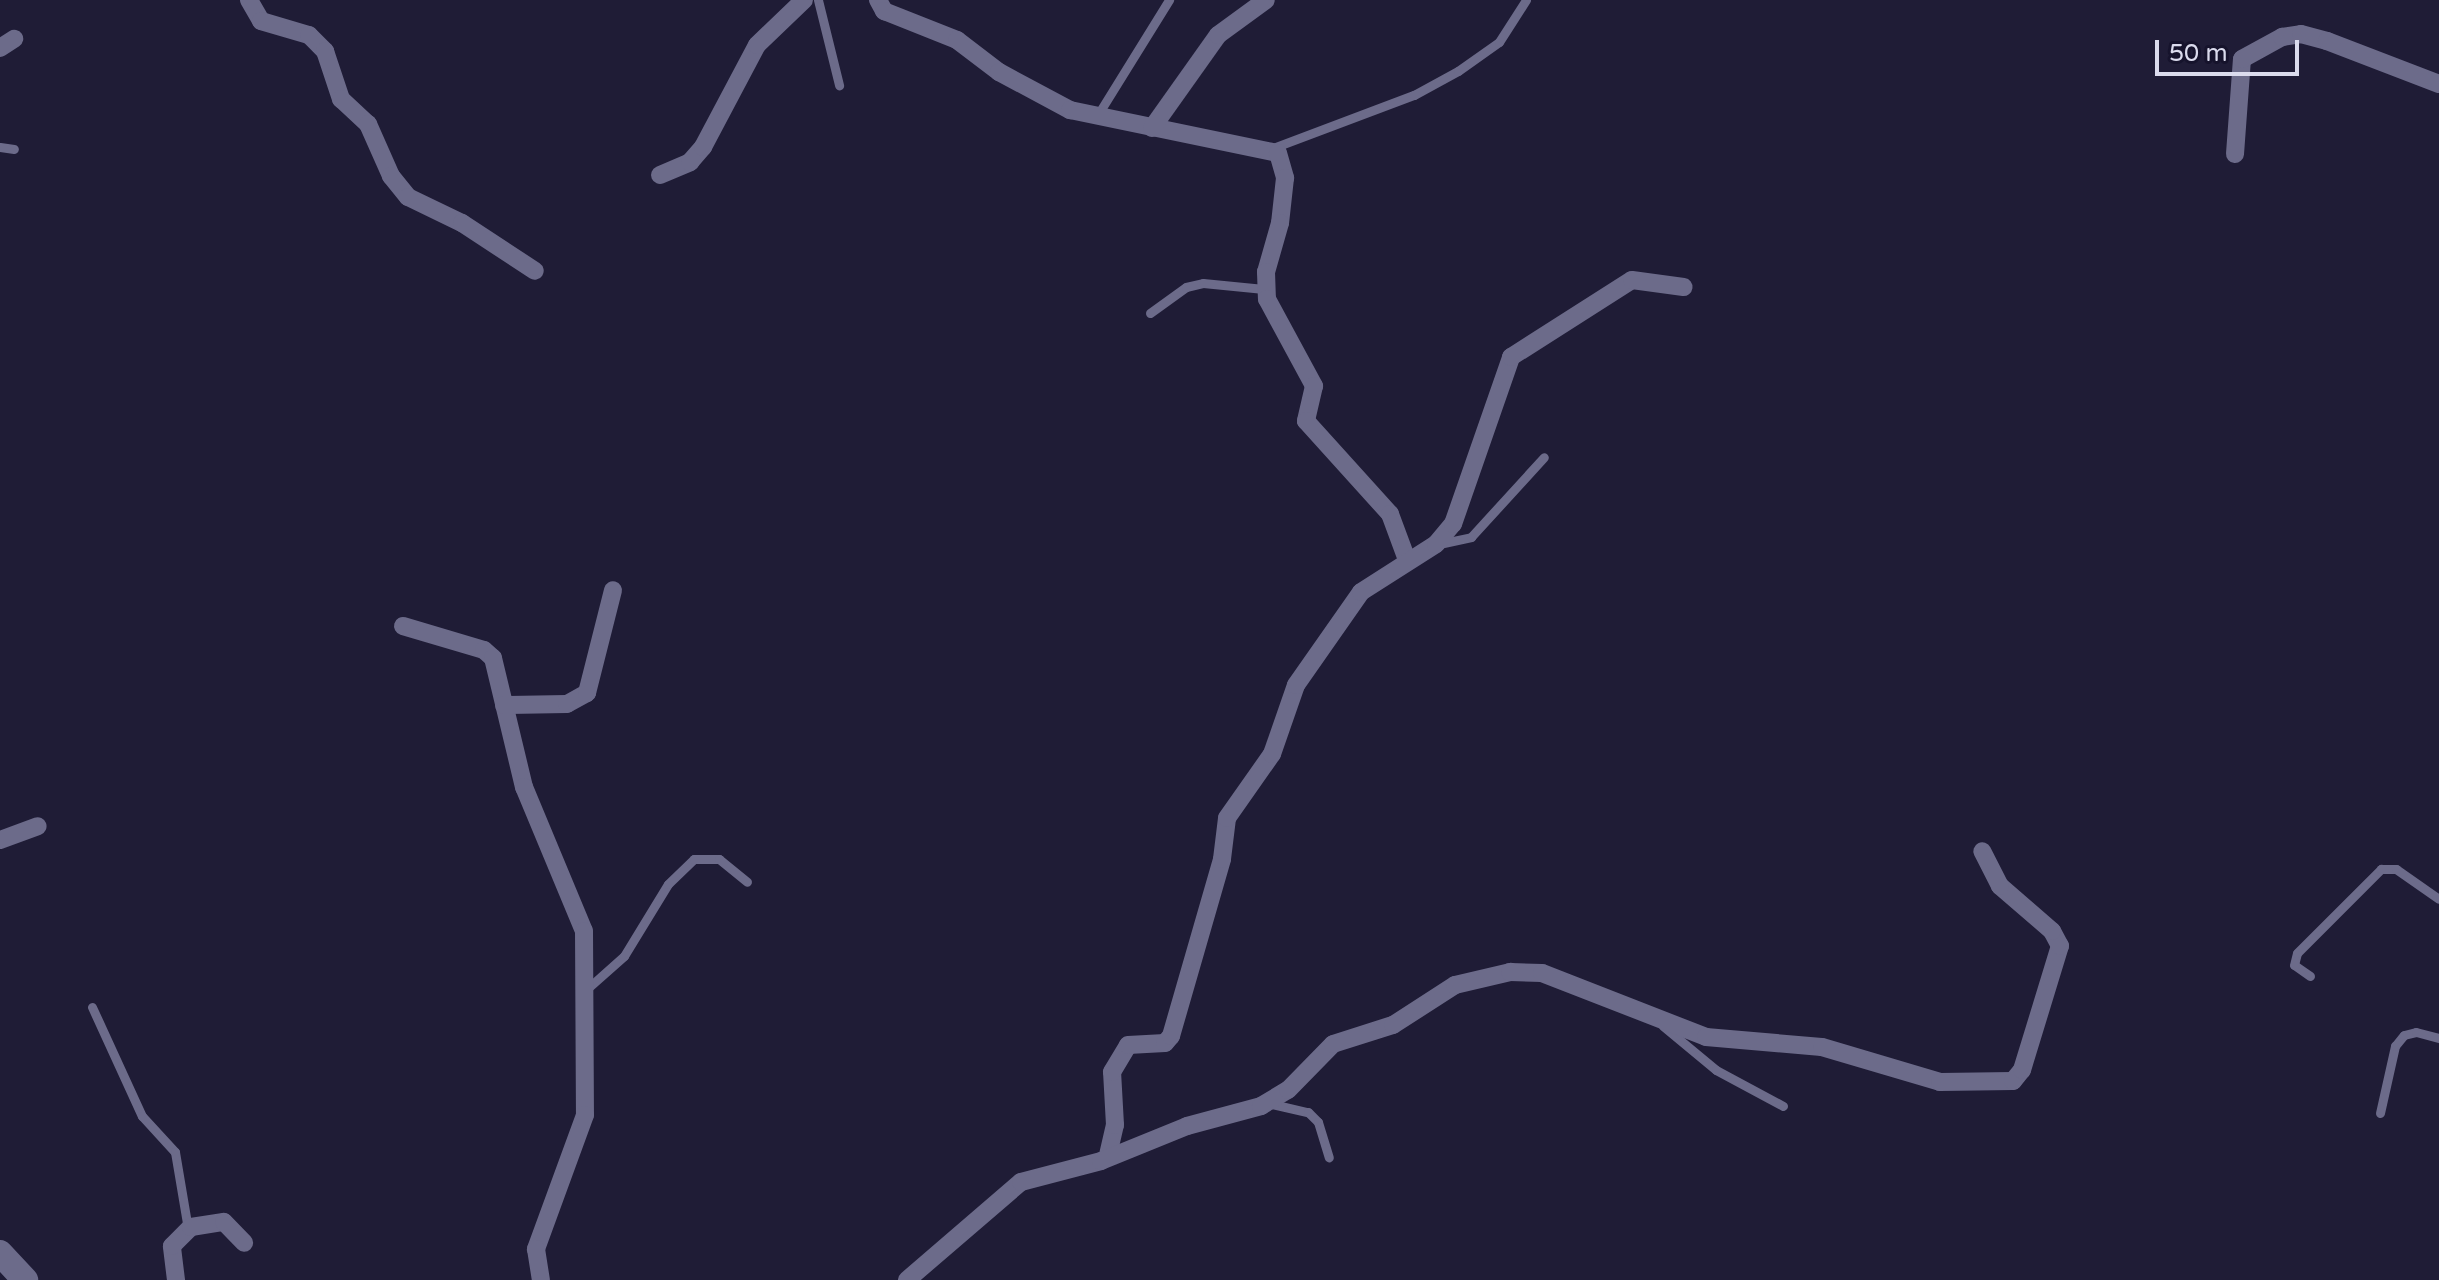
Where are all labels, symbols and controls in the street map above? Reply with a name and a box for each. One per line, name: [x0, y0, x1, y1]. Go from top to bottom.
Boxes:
scale bar: [2159, 24, 2303, 74]
text: 50 m: [2169, 39, 2227, 68]

